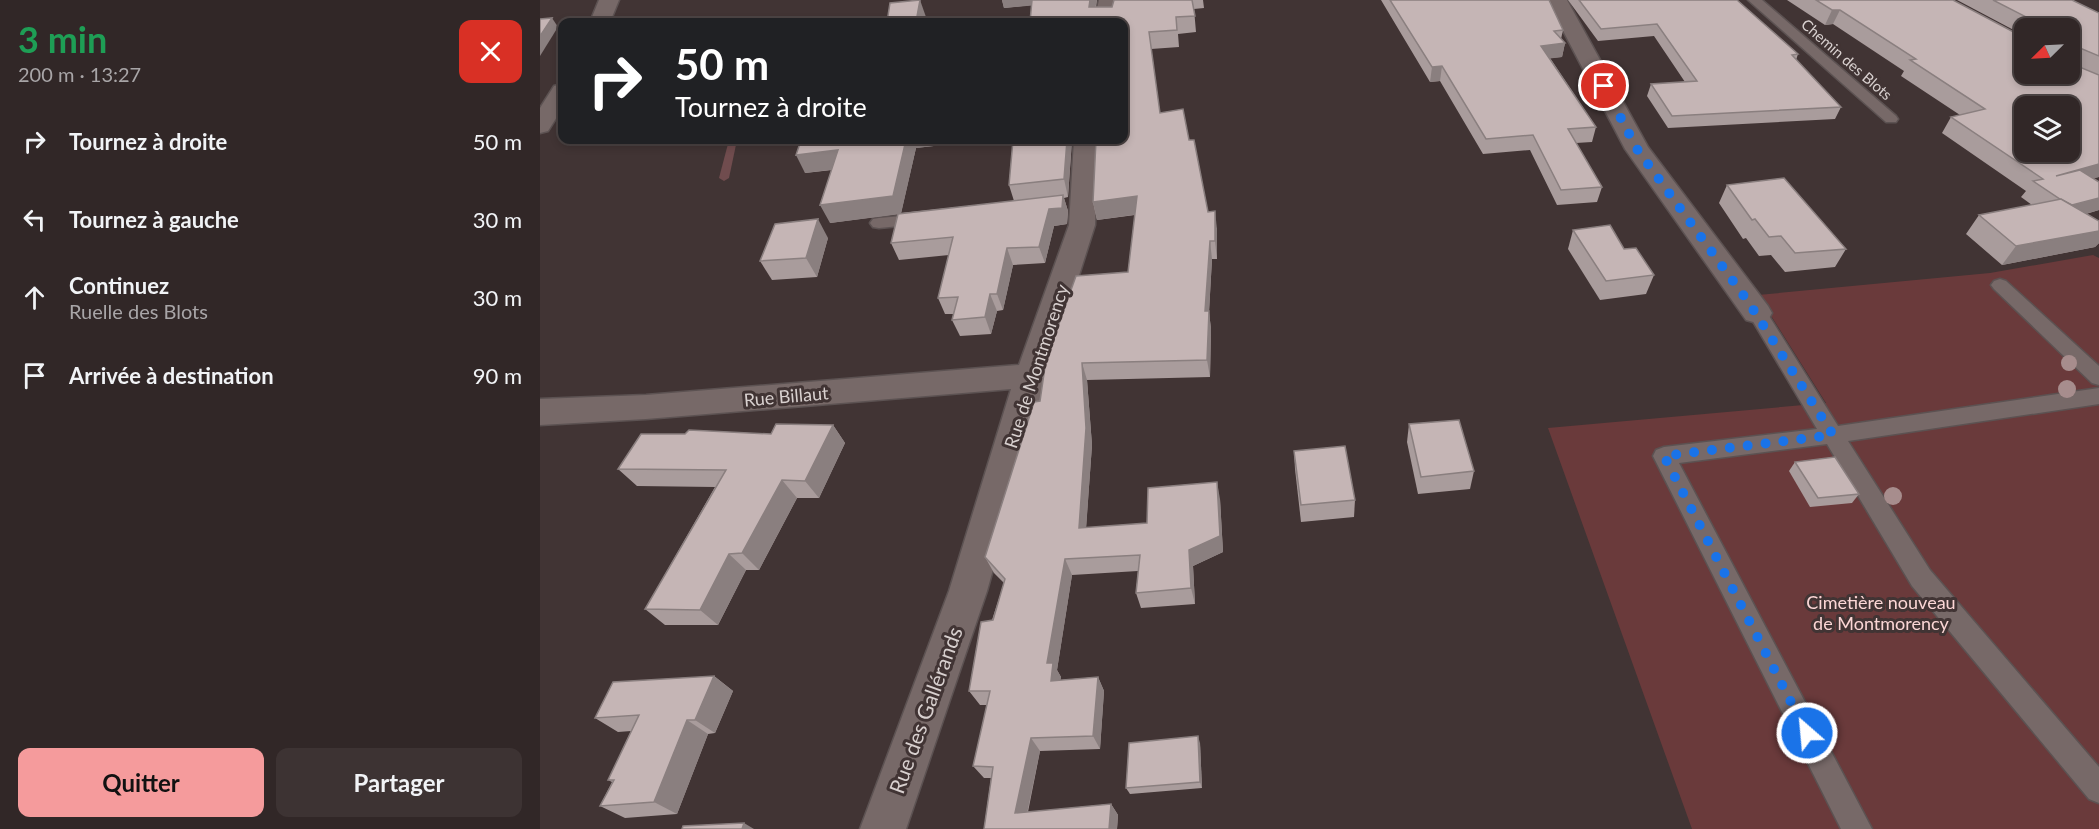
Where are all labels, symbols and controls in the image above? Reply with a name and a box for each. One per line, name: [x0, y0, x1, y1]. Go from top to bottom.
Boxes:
street label: Chemin des Blots: [1798, 15, 1896, 103]
text: 3 min: [18, 17, 107, 61]
north arrow: [2014, 18, 2080, 84]
map controls: [2014, 18, 2080, 162]
button: close: [459, 20, 522, 83]
text: 50 m: [675, 39, 769, 89]
icon: right: [576, 42, 654, 120]
pin: [1578, 60, 1629, 111]
text: 200 m · 13:27: [18, 62, 141, 86]
icon: arrive: [1587, 69, 1620, 102]
text: Tournez à droite: [675, 90, 867, 123]
button: layers: [2014, 96, 2080, 162]
icon: right: [18, 125, 51, 158]
text: Tournez à droite: [69, 128, 227, 155]
text: 50 m: [473, 128, 522, 155]
icon: left: [18, 203, 51, 236]
text: Tournez à gauche: [69, 206, 239, 233]
text: 30 m: [473, 206, 522, 233]
text: Continuez: [69, 272, 169, 299]
icon: ahead: [18, 281, 51, 314]
street label: Rue de Montmorency: [999, 281, 1073, 451]
text: 30 m: [473, 284, 522, 311]
text: Ruelle des Blots: [69, 299, 208, 323]
icon: arrive: [18, 359, 51, 392]
text: Arrivée à destination: [69, 362, 274, 389]
text: 90 m: [473, 362, 522, 389]
street label: Rue Billaut: [743, 381, 830, 411]
park label: Cimetière nouveau de Montmorency: [1806, 591, 1956, 634]
street label: Rue des Gallérands: [883, 623, 967, 797]
position arrow: [1775, 701, 1839, 765]
button: Quitter: [18, 748, 264, 817]
button: Partager: [276, 748, 522, 817]

